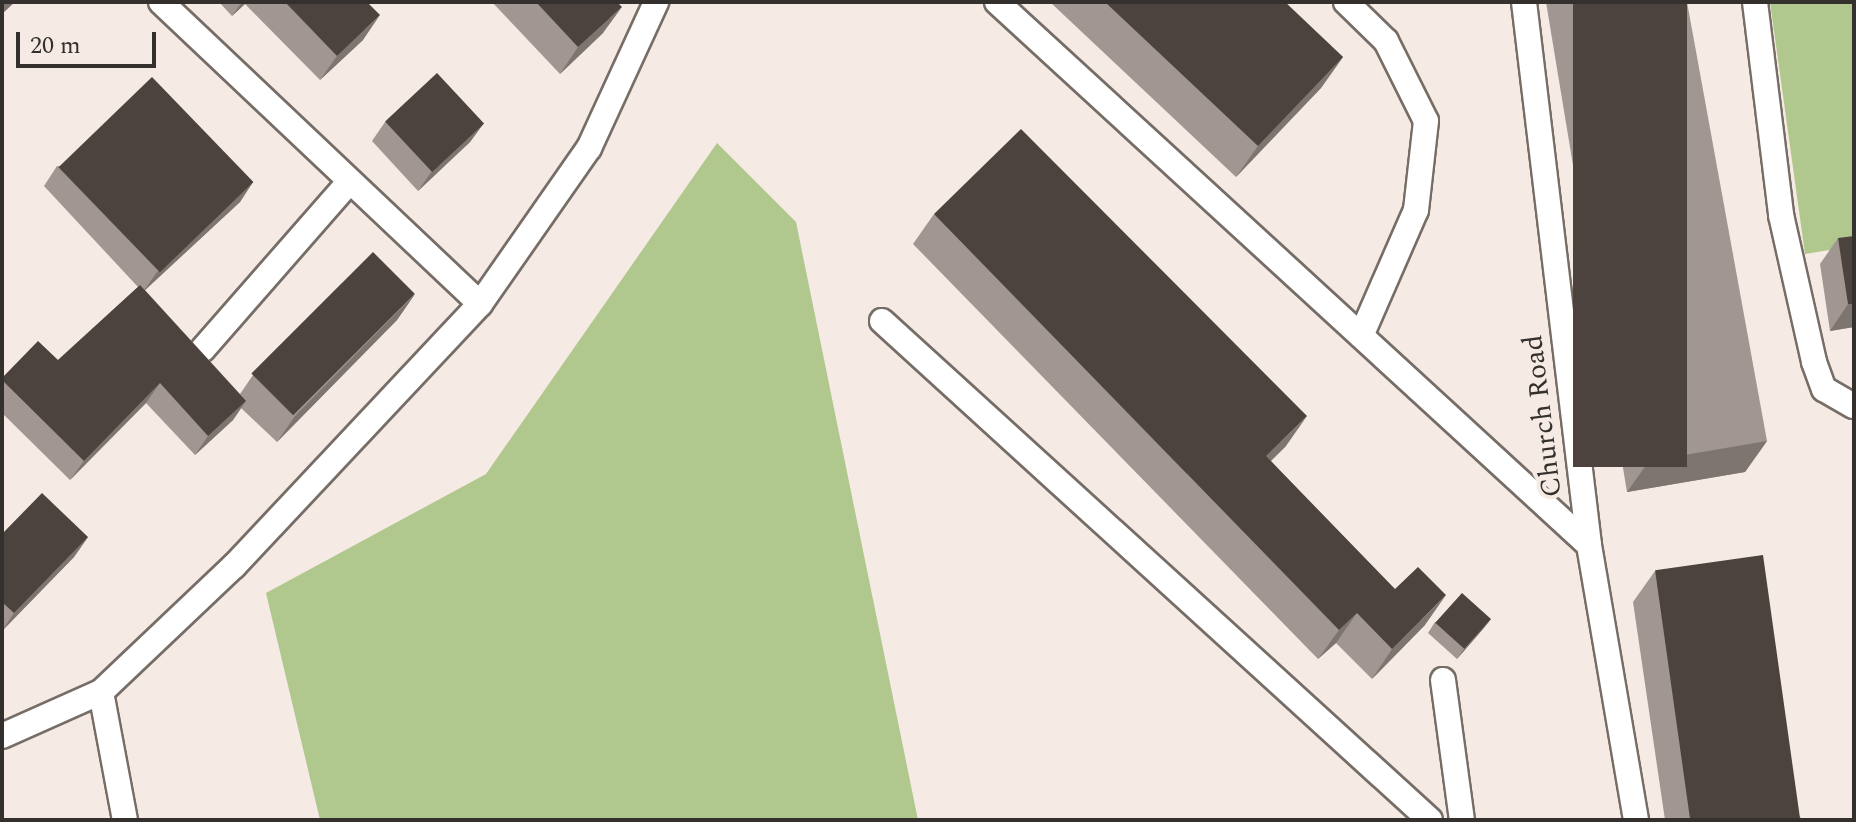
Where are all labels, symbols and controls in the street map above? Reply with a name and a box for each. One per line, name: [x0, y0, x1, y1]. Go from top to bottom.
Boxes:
scale bar: [20, 16, 160, 66]
text: 20 m: [30, 28, 81, 64]
street label: Church Road: [1516, 333, 1570, 499]

